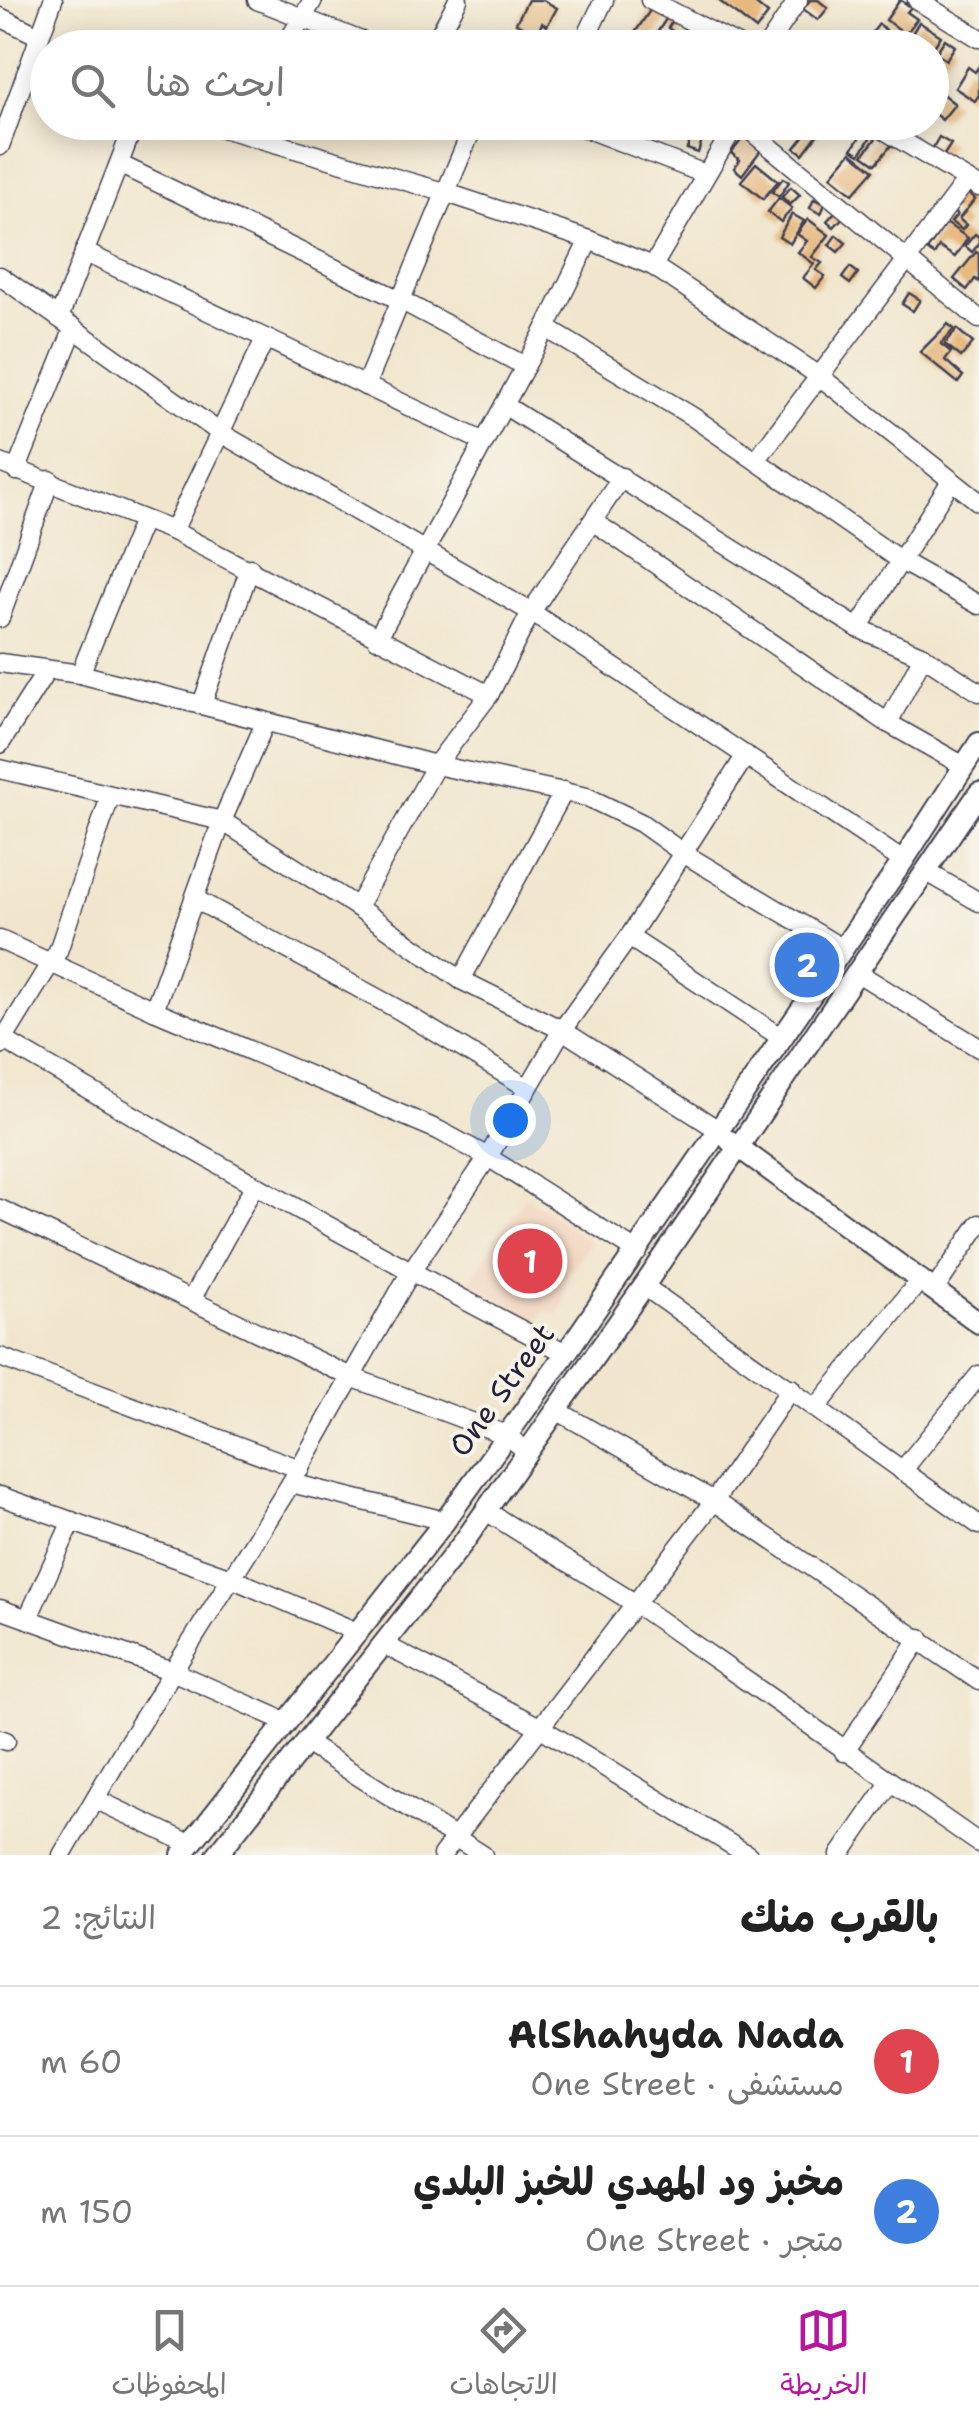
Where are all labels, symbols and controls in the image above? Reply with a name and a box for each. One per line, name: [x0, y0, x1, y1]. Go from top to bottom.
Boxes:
search box: [30, 30, 949, 140]
text: ابحث هنا: [145, 57, 285, 108]
icon: search: [65, 58, 120, 113]
pin: 2: [774, 928, 840, 1002]
your location: [485, 1095, 536, 1146]
pin: 1: [498, 1224, 562, 1298]
street label: One Street: [439, 1315, 564, 1465]
text: بالقرب منك: [740, 1889, 939, 1945]
text: النتائج: 2: [40, 1896, 156, 1939]
text: AlShahyda Nada: [508, 2009, 844, 2060]
text: 60 m: [40, 2040, 122, 2083]
text: 1: [899, 2040, 914, 2083]
text: مستشفى · One Street: [531, 2062, 844, 2105]
text: مخبز ود المهدي للخبز البلدي: [413, 2156, 844, 2207]
text: 150 m: [40, 2190, 133, 2233]
text: 2: [895, 2190, 918, 2233]
text: متجر · One Street: [585, 2218, 844, 2261]
tab: المحفوظات: [111, 2303, 227, 2409]
tab: الاتجاهات: [449, 2303, 558, 2409]
tab: الخريطة: [780, 2303, 868, 2409]

